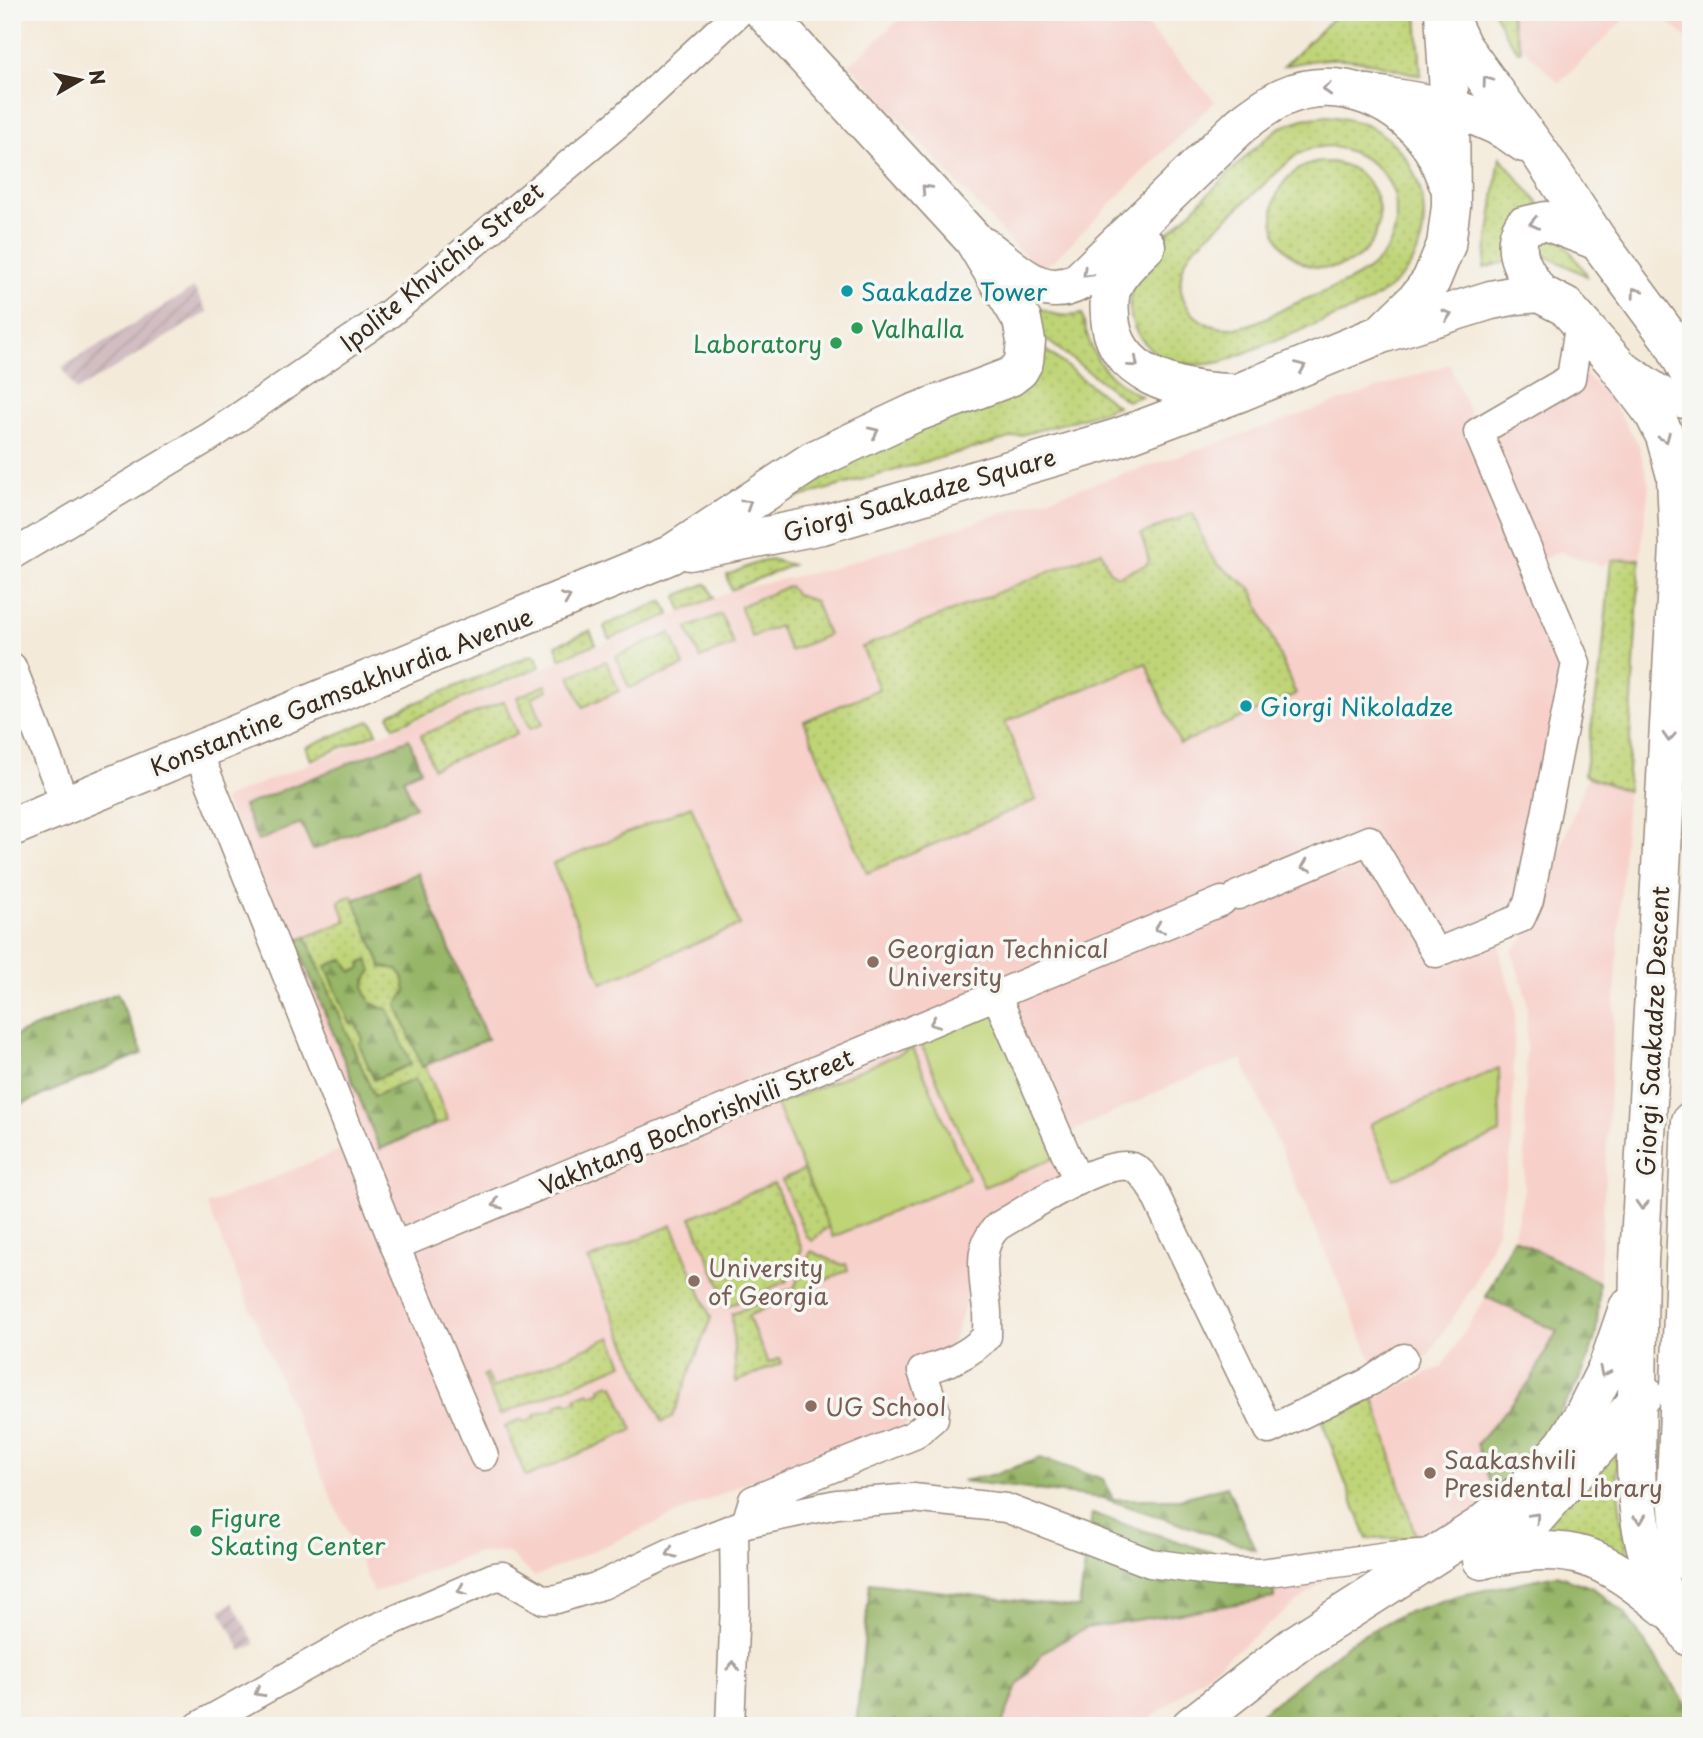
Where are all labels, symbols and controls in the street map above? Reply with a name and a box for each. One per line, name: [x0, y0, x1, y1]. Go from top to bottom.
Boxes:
north arrow: [46, 46, 116, 116]
text: N: [83, 68, 113, 87]
one-way arrow: [1483, 76, 1496, 89]
one-way arrow: [1321, 82, 1332, 97]
street label: Ipolite Khvichia Street: [331, 172, 551, 360]
one-way arrow: [922, 184, 935, 197]
one-way arrow: [1529, 215, 1541, 230]
one-way arrow: [1083, 265, 1096, 278]
place label: Saakadze Tower: [861, 273, 1048, 309]
marker: Saakadze Tower: [839, 283, 855, 299]
one-way arrow: [1632, 287, 1644, 300]
one-way arrow: [1441, 308, 1453, 323]
place label: Valhalla: [871, 310, 964, 346]
marker: Valhalla: [849, 320, 865, 336]
place label: Laboratory: [693, 325, 822, 361]
marker: Laboratory: [828, 335, 844, 351]
one-way arrow: [1126, 355, 1139, 367]
one-way arrow: [1294, 361, 1306, 375]
one-way arrow: [867, 426, 879, 440]
one-way arrow: [1656, 432, 1670, 444]
street label: Giorgi Saakadze Square: [778, 438, 1060, 550]
one-way arrow: [739, 500, 752, 512]
one-way arrow: [559, 592, 571, 606]
street label: Konstantine Gamsakhurdia Avenue: [144, 598, 538, 784]
place label: Giorgi Nikoladze: [1260, 688, 1453, 724]
marker: Giorgi Nikoladze: [1238, 698, 1254, 714]
one-way arrow: [1661, 732, 1676, 743]
one-way arrow: [1301, 858, 1313, 872]
street label: Giorgi Saakadze Descent: [1626, 885, 1678, 1177]
one-way arrow: [1154, 919, 1166, 933]
place label: Georgian Technical University: [887, 930, 1109, 994]
marker: Georgian Technical University: [865, 954, 881, 970]
one-way arrow: [928, 1015, 941, 1029]
street label: Vakhtang Bochorishvili Street: [533, 1038, 859, 1204]
one-way arrow: [492, 1196, 505, 1210]
one-way arrow: [1635, 1200, 1650, 1211]
place label: University of Georgia: [708, 1249, 829, 1313]
marker: University of Georgia: [686, 1273, 702, 1289]
one-way arrow: [1599, 1365, 1613, 1378]
place label: UG School: [825, 1388, 946, 1424]
marker: UG School: [803, 1398, 819, 1414]
place label: Saakashvili Presidental Library: [1444, 1441, 1663, 1505]
marker: Saakashvili Presidental Library: [1422, 1465, 1438, 1481]
place label: Figure Skating Center: [210, 1499, 386, 1563]
one-way arrow: [1527, 1512, 1540, 1525]
one-way arrow: [1632, 1513, 1647, 1525]
marker: Figure Skating Center: [188, 1523, 204, 1539]
one-way arrow: [665, 1545, 678, 1559]
one-way arrow: [457, 1582, 470, 1596]
one-way arrow: [725, 1660, 740, 1671]
one-way arrow: [254, 1684, 267, 1697]

